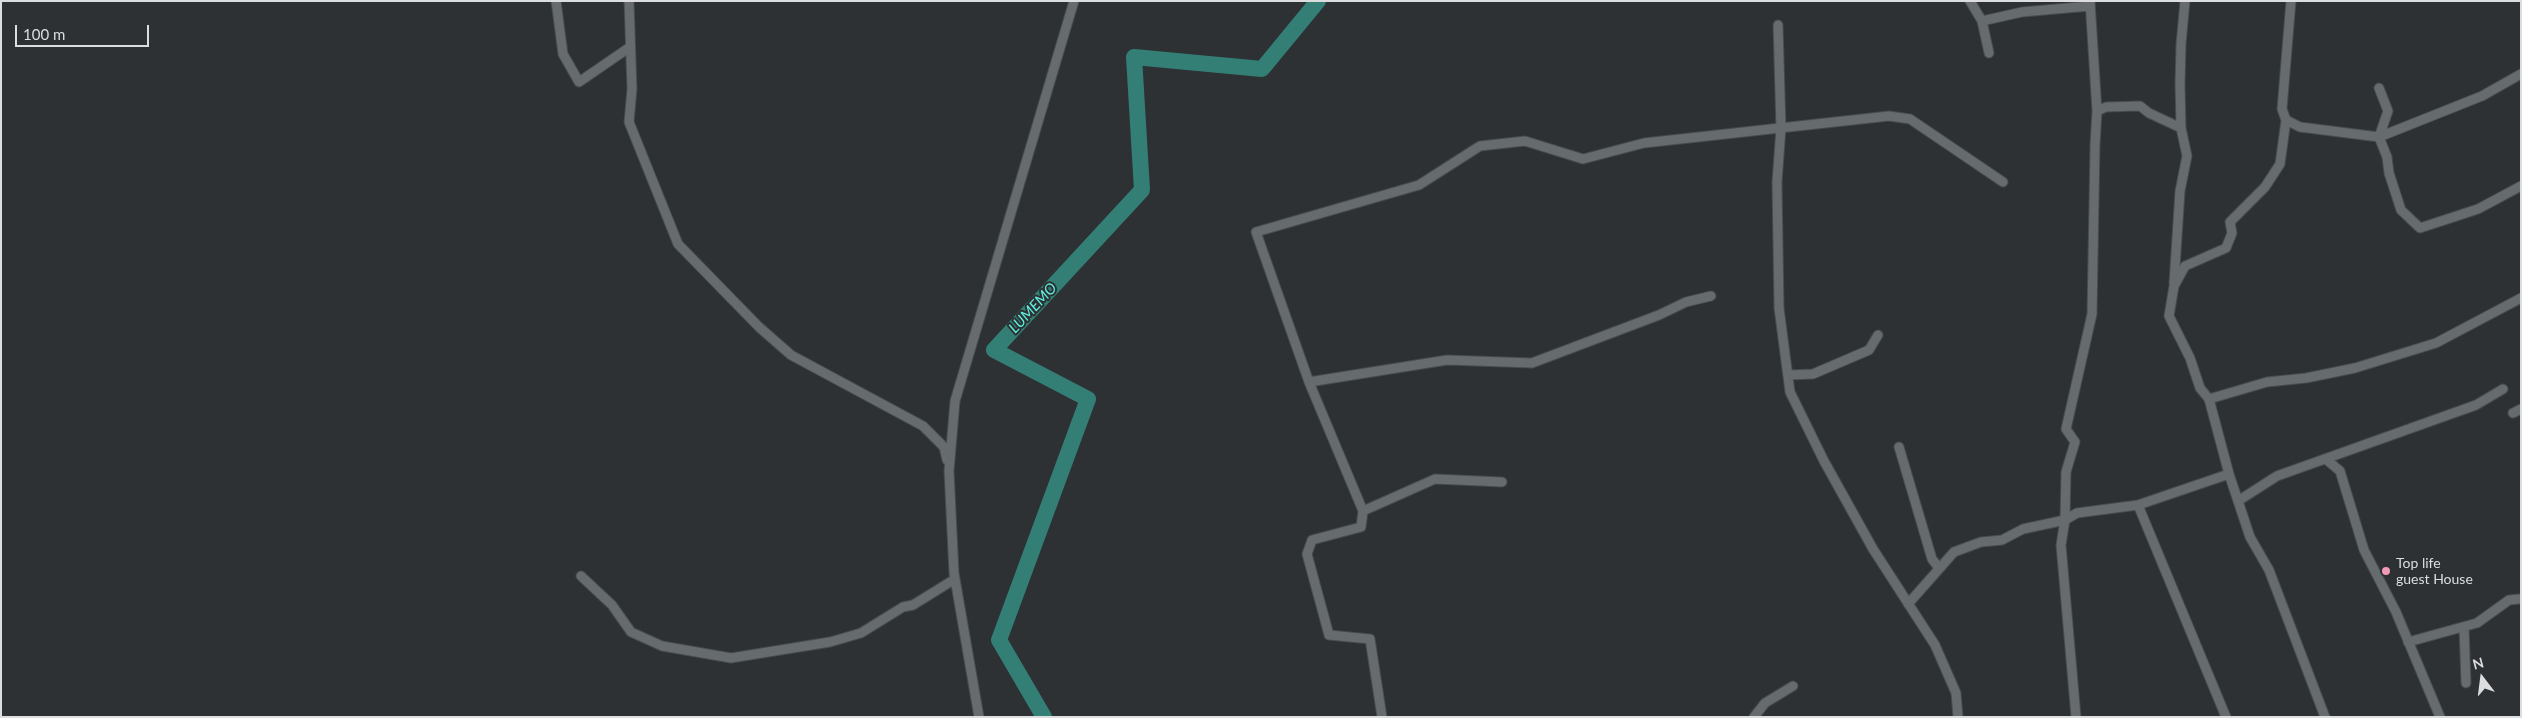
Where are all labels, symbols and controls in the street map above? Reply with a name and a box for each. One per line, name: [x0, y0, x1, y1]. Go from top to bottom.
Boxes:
scale bar: [18, 15, 151, 47]
text: 100 m: [23, 25, 65, 43]
water label: LUMEMO: [1005, 279, 1061, 337]
place label: Top life guest House: [2396, 555, 2473, 588]
marker: Top life guest House: [2380, 565, 2392, 577]
north arrow: [2457, 653, 2507, 703]
text: N: [2471, 653, 2485, 673]

